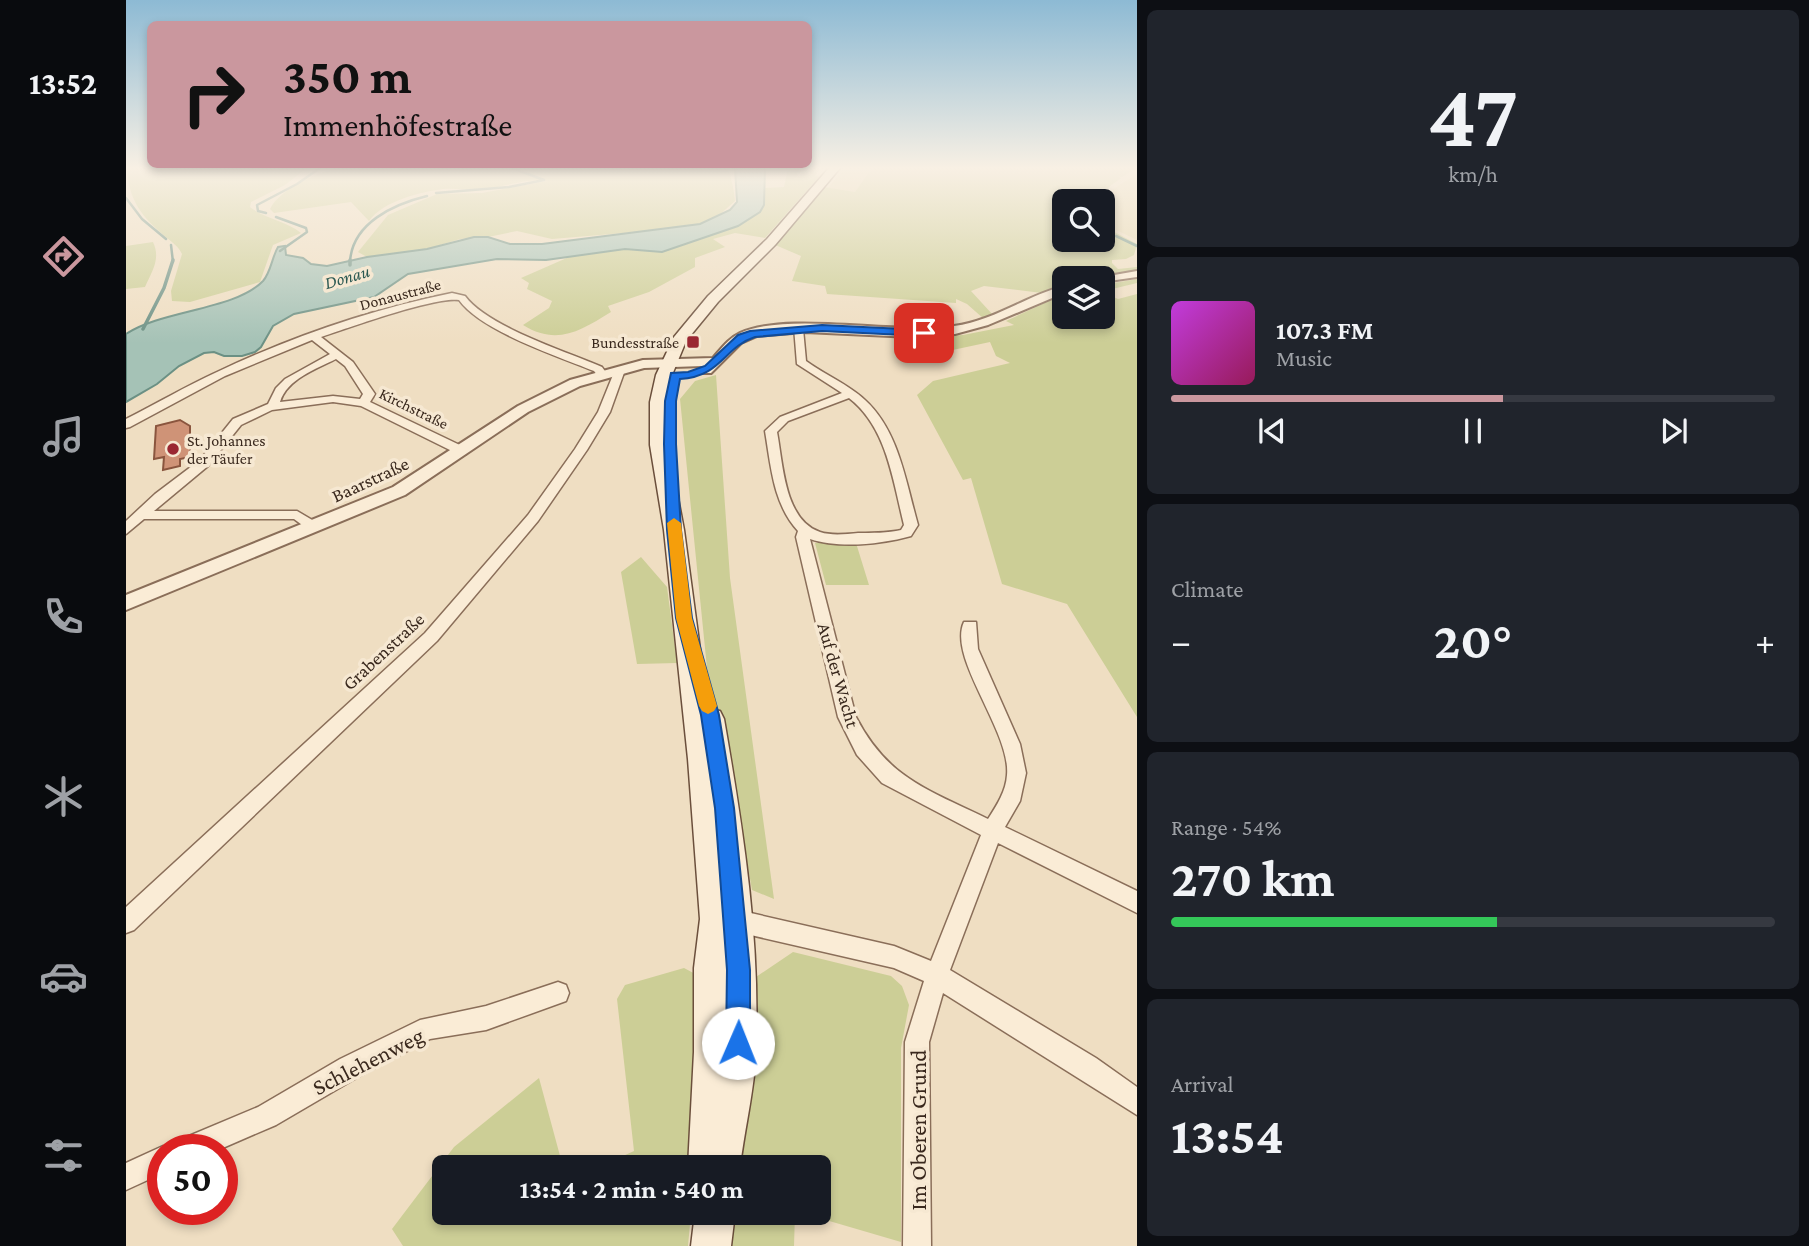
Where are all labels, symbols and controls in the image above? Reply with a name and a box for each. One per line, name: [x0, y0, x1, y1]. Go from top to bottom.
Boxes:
icon: right: [168, 49, 259, 140]
text: 350 m: [283, 49, 412, 104]
text: 47: [1428, 64, 1518, 166]
text: 13:52: [29, 65, 97, 101]
text: Immenhöfestraße: [283, 107, 512, 143]
text: km/h: [1448, 161, 1498, 187]
map controls: [1052, 189, 1115, 329]
button: search: [1052, 189, 1115, 252]
icon: directions: [39, 232, 88, 281]
water label: Donau: [322, 261, 372, 293]
button: layers: [1052, 266, 1115, 329]
street label: Donaustraße: [358, 275, 443, 313]
pin: [894, 303, 954, 363]
icon: arrive: [905, 314, 943, 352]
text: 107.3 FM: [1276, 316, 1373, 345]
place label: Bundesstraße: [591, 334, 679, 351]
marker: Bundesstraße: [685, 334, 701, 350]
text: Music: [1276, 345, 1332, 371]
street label: Kirchstraße: [377, 385, 451, 432]
icon: music: [39, 412, 88, 461]
icon: previous: [1253, 412, 1291, 450]
icon: pause: [1454, 412, 1492, 450]
icon: next: [1655, 412, 1693, 450]
place label: St. Johannes der Täufer: [187, 432, 266, 467]
marker: St. Johannes der Täufer: [165, 441, 181, 457]
street label: Baarstraße: [328, 453, 412, 506]
text: Climate: [1171, 576, 1243, 602]
icon: phone: [39, 592, 88, 641]
street label: Grabenstraße: [338, 608, 428, 694]
text: 20°: [1434, 611, 1512, 669]
street label: Auf der Wacht: [814, 620, 864, 731]
text: −: [1171, 620, 1191, 662]
text: +: [1755, 620, 1775, 662]
icon: climate: [39, 772, 88, 821]
text: Range · 54%: [1171, 814, 1281, 840]
text: 270 km: [1171, 849, 1335, 907]
icon: car: [39, 952, 88, 1001]
position arrow: [701, 1006, 775, 1080]
street label: Schlehenweg: [308, 1022, 428, 1100]
street label: Im Oberen Grund: [905, 1050, 931, 1210]
text: Arrival: [1171, 1071, 1234, 1097]
text: 13:54: [1171, 1106, 1284, 1164]
icon: filters: [39, 1131, 88, 1180]
speed limit sign: 50: [147, 1134, 238, 1225]
text: 13:54 · 2 min · 540 m: [520, 1175, 743, 1204]

